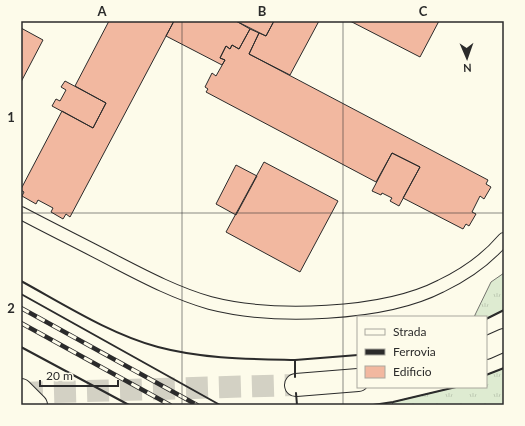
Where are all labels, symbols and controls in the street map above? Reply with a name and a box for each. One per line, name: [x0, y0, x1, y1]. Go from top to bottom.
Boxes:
text: A: [96, 3, 107, 19]
text: B: [258, 3, 267, 19]
text: C: [419, 3, 428, 19]
north arrow: [447, 38, 487, 78]
text: N: [463, 62, 472, 75]
text: 1: [7, 109, 15, 125]
text: 2: [7, 300, 15, 316]
legend: [357, 316, 487, 388]
text: Strada: [393, 324, 426, 339]
text: Ferrovia: [393, 344, 436, 359]
scale bar: [40, 362, 118, 388]
text: Edificio: [393, 364, 432, 379]
text: 20 m: [46, 368, 73, 383]

